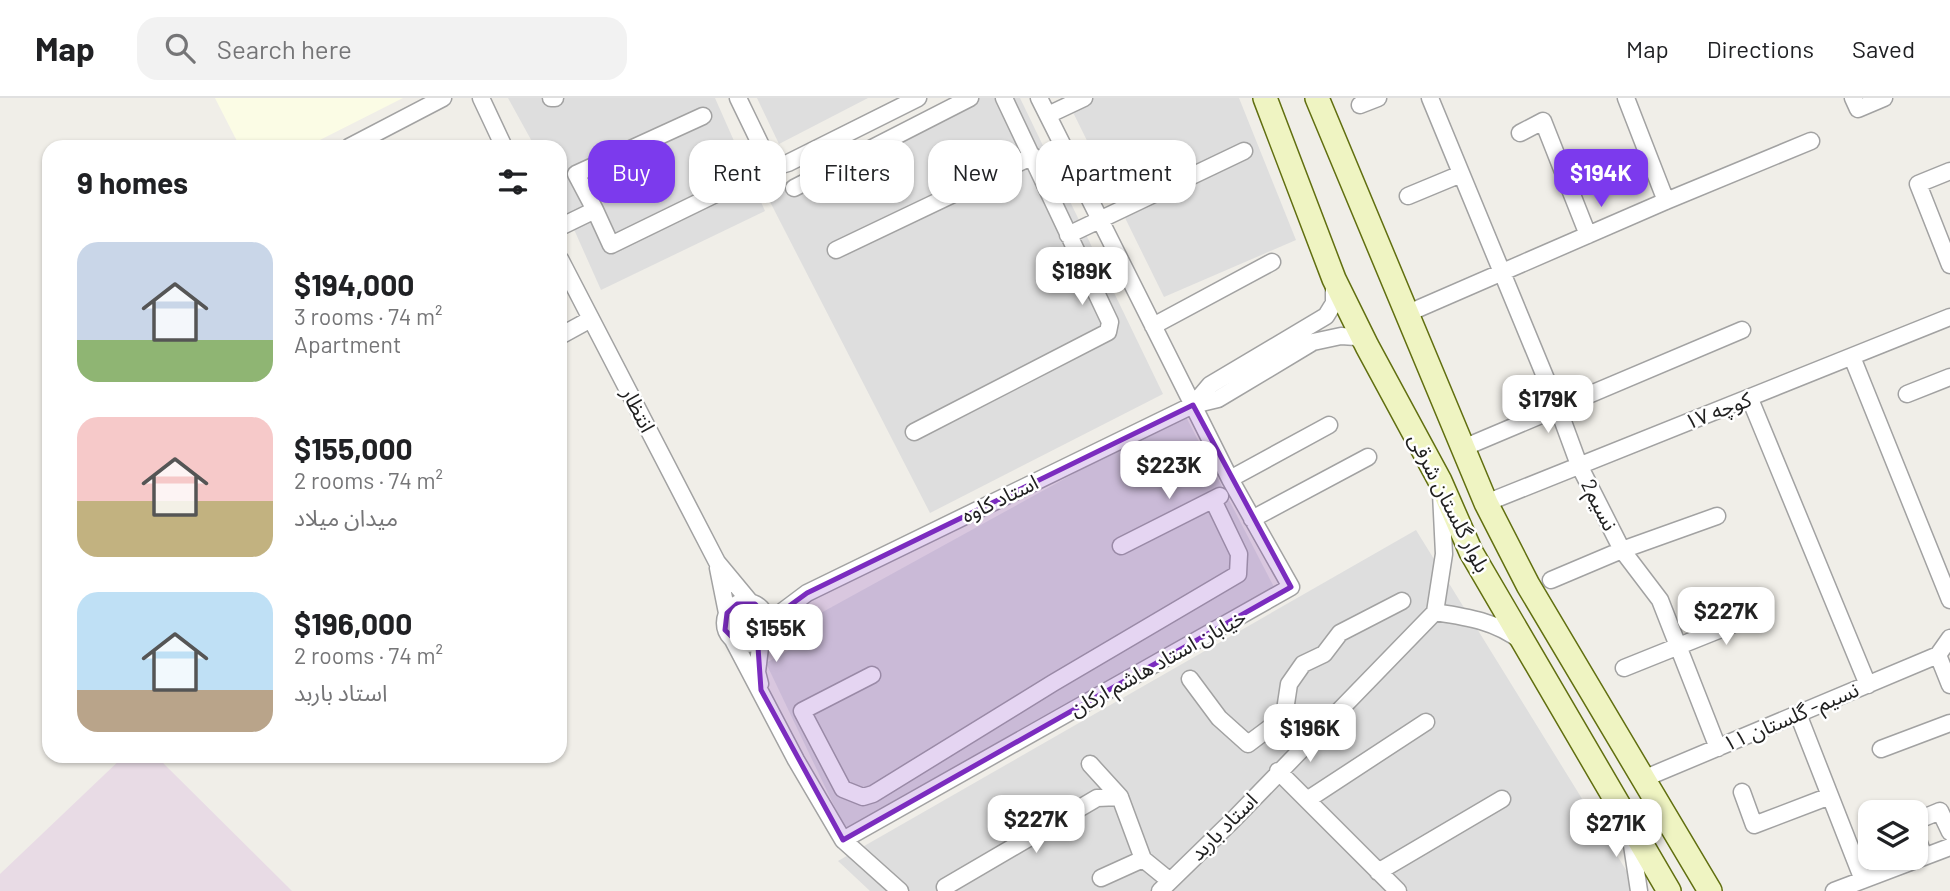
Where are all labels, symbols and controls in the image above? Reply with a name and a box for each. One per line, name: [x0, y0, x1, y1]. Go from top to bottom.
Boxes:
search box: [137, 17, 627, 80]
text: Map: [35, 28, 95, 68]
icon: search: [161, 29, 199, 67]
text: Search here: [217, 33, 352, 64]
text: Map: [1626, 34, 1669, 63]
text: Directions: [1707, 34, 1814, 63]
text: Saved: [1852, 34, 1915, 63]
chip: Buy: [588, 140, 675, 203]
chip: Rent: [689, 140, 786, 203]
chip: Filters: [800, 140, 914, 203]
chip: New: [928, 140, 1022, 203]
chip: Apartment: [1036, 140, 1196, 203]
pin: $194K: [1552, 150, 1650, 209]
text: $194K: [1570, 158, 1632, 186]
icon: filters: [494, 163, 532, 201]
text: 9 homes: [77, 164, 188, 200]
pin: $189K: [1033, 248, 1131, 307]
text: $189K: [1052, 256, 1112, 284]
text: $194,000: [294, 266, 414, 302]
icon: home: [133, 270, 217, 354]
text: 3 rooms · 74 m²: [294, 302, 443, 330]
text: Apartment: [294, 330, 401, 358]
pin: $179K: [1499, 376, 1597, 435]
street label: انتظار: [616, 382, 661, 436]
text: $179K: [1518, 384, 1578, 412]
street label: کوچه ۱۷: [1681, 385, 1755, 436]
street label: بلوار گلستان شرقی: [1404, 428, 1496, 577]
text: $155,000: [294, 430, 413, 466]
pin: $223K: [1120, 442, 1218, 501]
icon: home: [133, 445, 217, 529]
text: $223K: [1136, 450, 1202, 478]
text: 2 rooms · 74 m²: [294, 466, 443, 494]
street label: استاد کاوه: [957, 468, 1042, 528]
street label: نسیم2: [1573, 474, 1624, 536]
text: میدان میلاد: [294, 503, 398, 531]
pin: $227K: [1677, 588, 1775, 647]
text: $227K: [1694, 596, 1758, 624]
street label: خیابان استاد هاشم ارکان: [1065, 603, 1252, 724]
pin: $155K: [727, 604, 825, 664]
text: $196,000: [294, 605, 412, 641]
text: $155K: [746, 613, 806, 641]
icon: home: [133, 620, 217, 704]
text: 2 rooms · 74 m²: [294, 641, 443, 669]
street label: نسیم- گلستان ۱۱: [1719, 676, 1864, 759]
text: استاد باربد: [294, 678, 387, 706]
pin: $196K: [1261, 704, 1359, 764]
text: $196K: [1280, 713, 1340, 741]
street label: استاد باربد: [1184, 787, 1263, 866]
pin: $227K: [987, 796, 1085, 855]
pin: $271K: [1567, 800, 1665, 859]
map controls: [1858, 800, 1928, 870]
button: layers: [1858, 800, 1928, 870]
text: $227K: [1004, 804, 1068, 832]
text: $271K: [1586, 808, 1646, 836]

